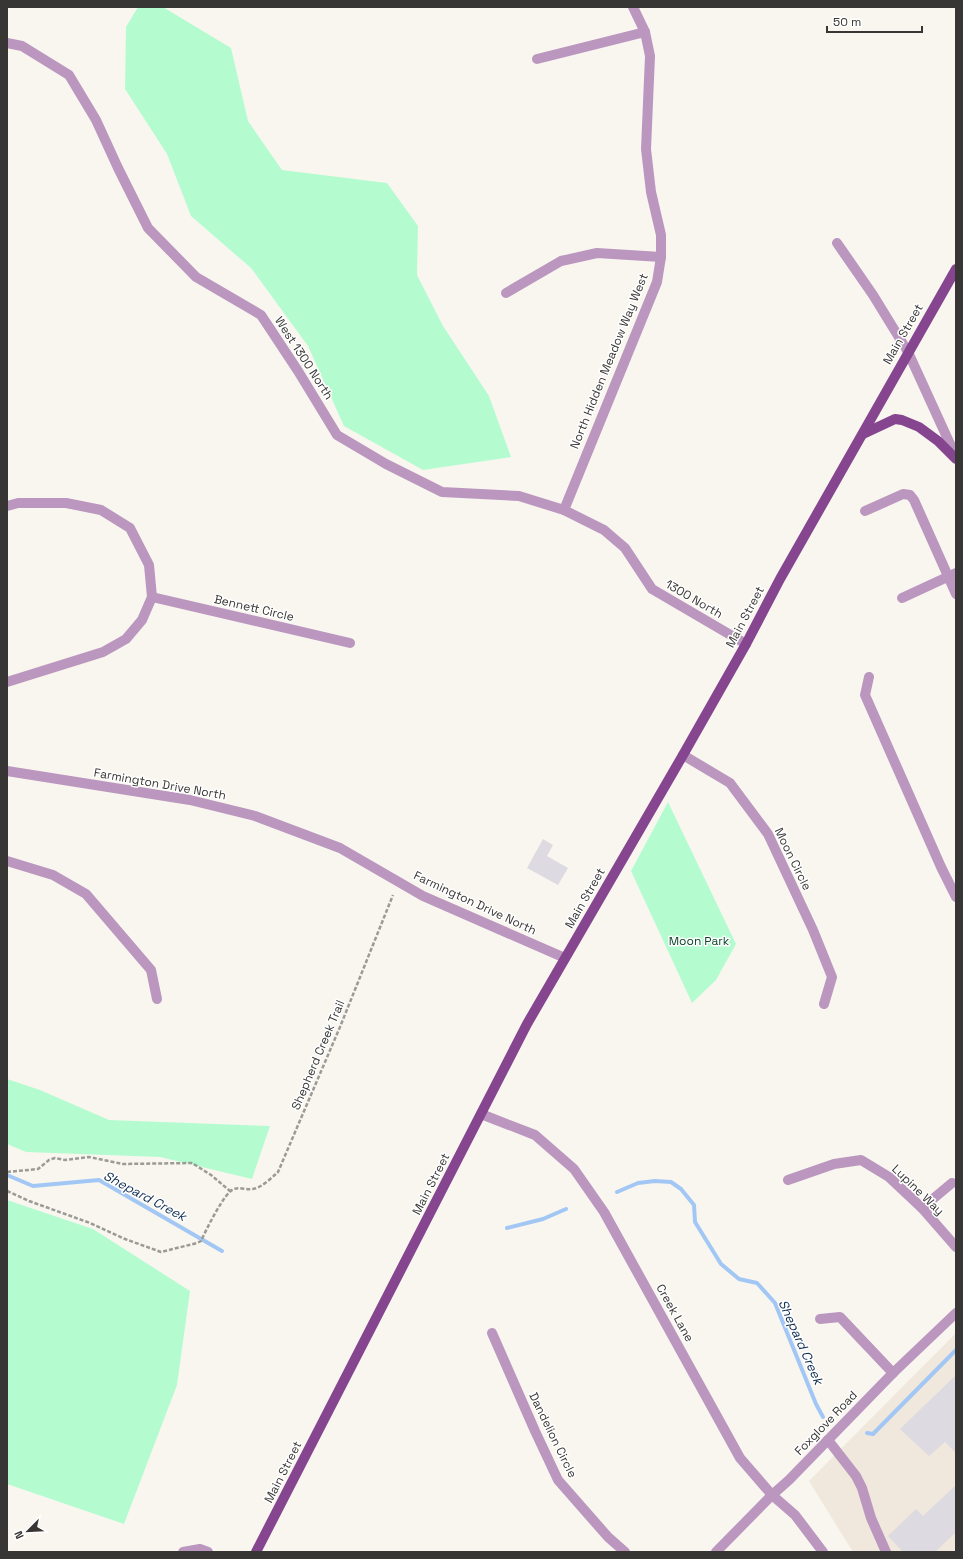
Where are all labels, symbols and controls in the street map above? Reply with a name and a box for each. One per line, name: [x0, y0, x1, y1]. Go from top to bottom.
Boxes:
scale bar: [827, 8, 922, 34]
text: 50 m: [833, 14, 861, 30]
street label: North Hidden Meadow Way West: [566, 271, 652, 451]
street label: Main Street: [879, 301, 927, 367]
street label: West 1300 North: [271, 313, 337, 403]
street label: 1300 North: [662, 576, 726, 622]
street label: Main Street: [722, 584, 768, 650]
street label: Bennett Circle: [212, 591, 296, 625]
street label: Farmington Drive North: [93, 764, 227, 804]
street label: Moon Circle: [771, 825, 815, 893]
street label: Main Street: [561, 865, 609, 931]
street label: Farmington Drive North: [411, 867, 539, 939]
park label: Moon Park: [669, 933, 730, 949]
street label: Shepherd Creek Trail: [288, 998, 348, 1112]
street label: Main Street: [409, 1150, 453, 1218]
street label: Lupine Way: [889, 1161, 947, 1219]
water label: Shepard Creek: [101, 1167, 191, 1226]
street label: Creek Lane: [653, 1281, 697, 1345]
water label: Shepard Creek: [775, 1297, 828, 1389]
street label: Foxglove Road: [791, 1387, 861, 1459]
street label: Dandelion Circle: [525, 1390, 581, 1480]
street label: Main Street: [261, 1438, 305, 1506]
north arrow: [8, 1511, 48, 1551]
text: N: [11, 1529, 27, 1541]

